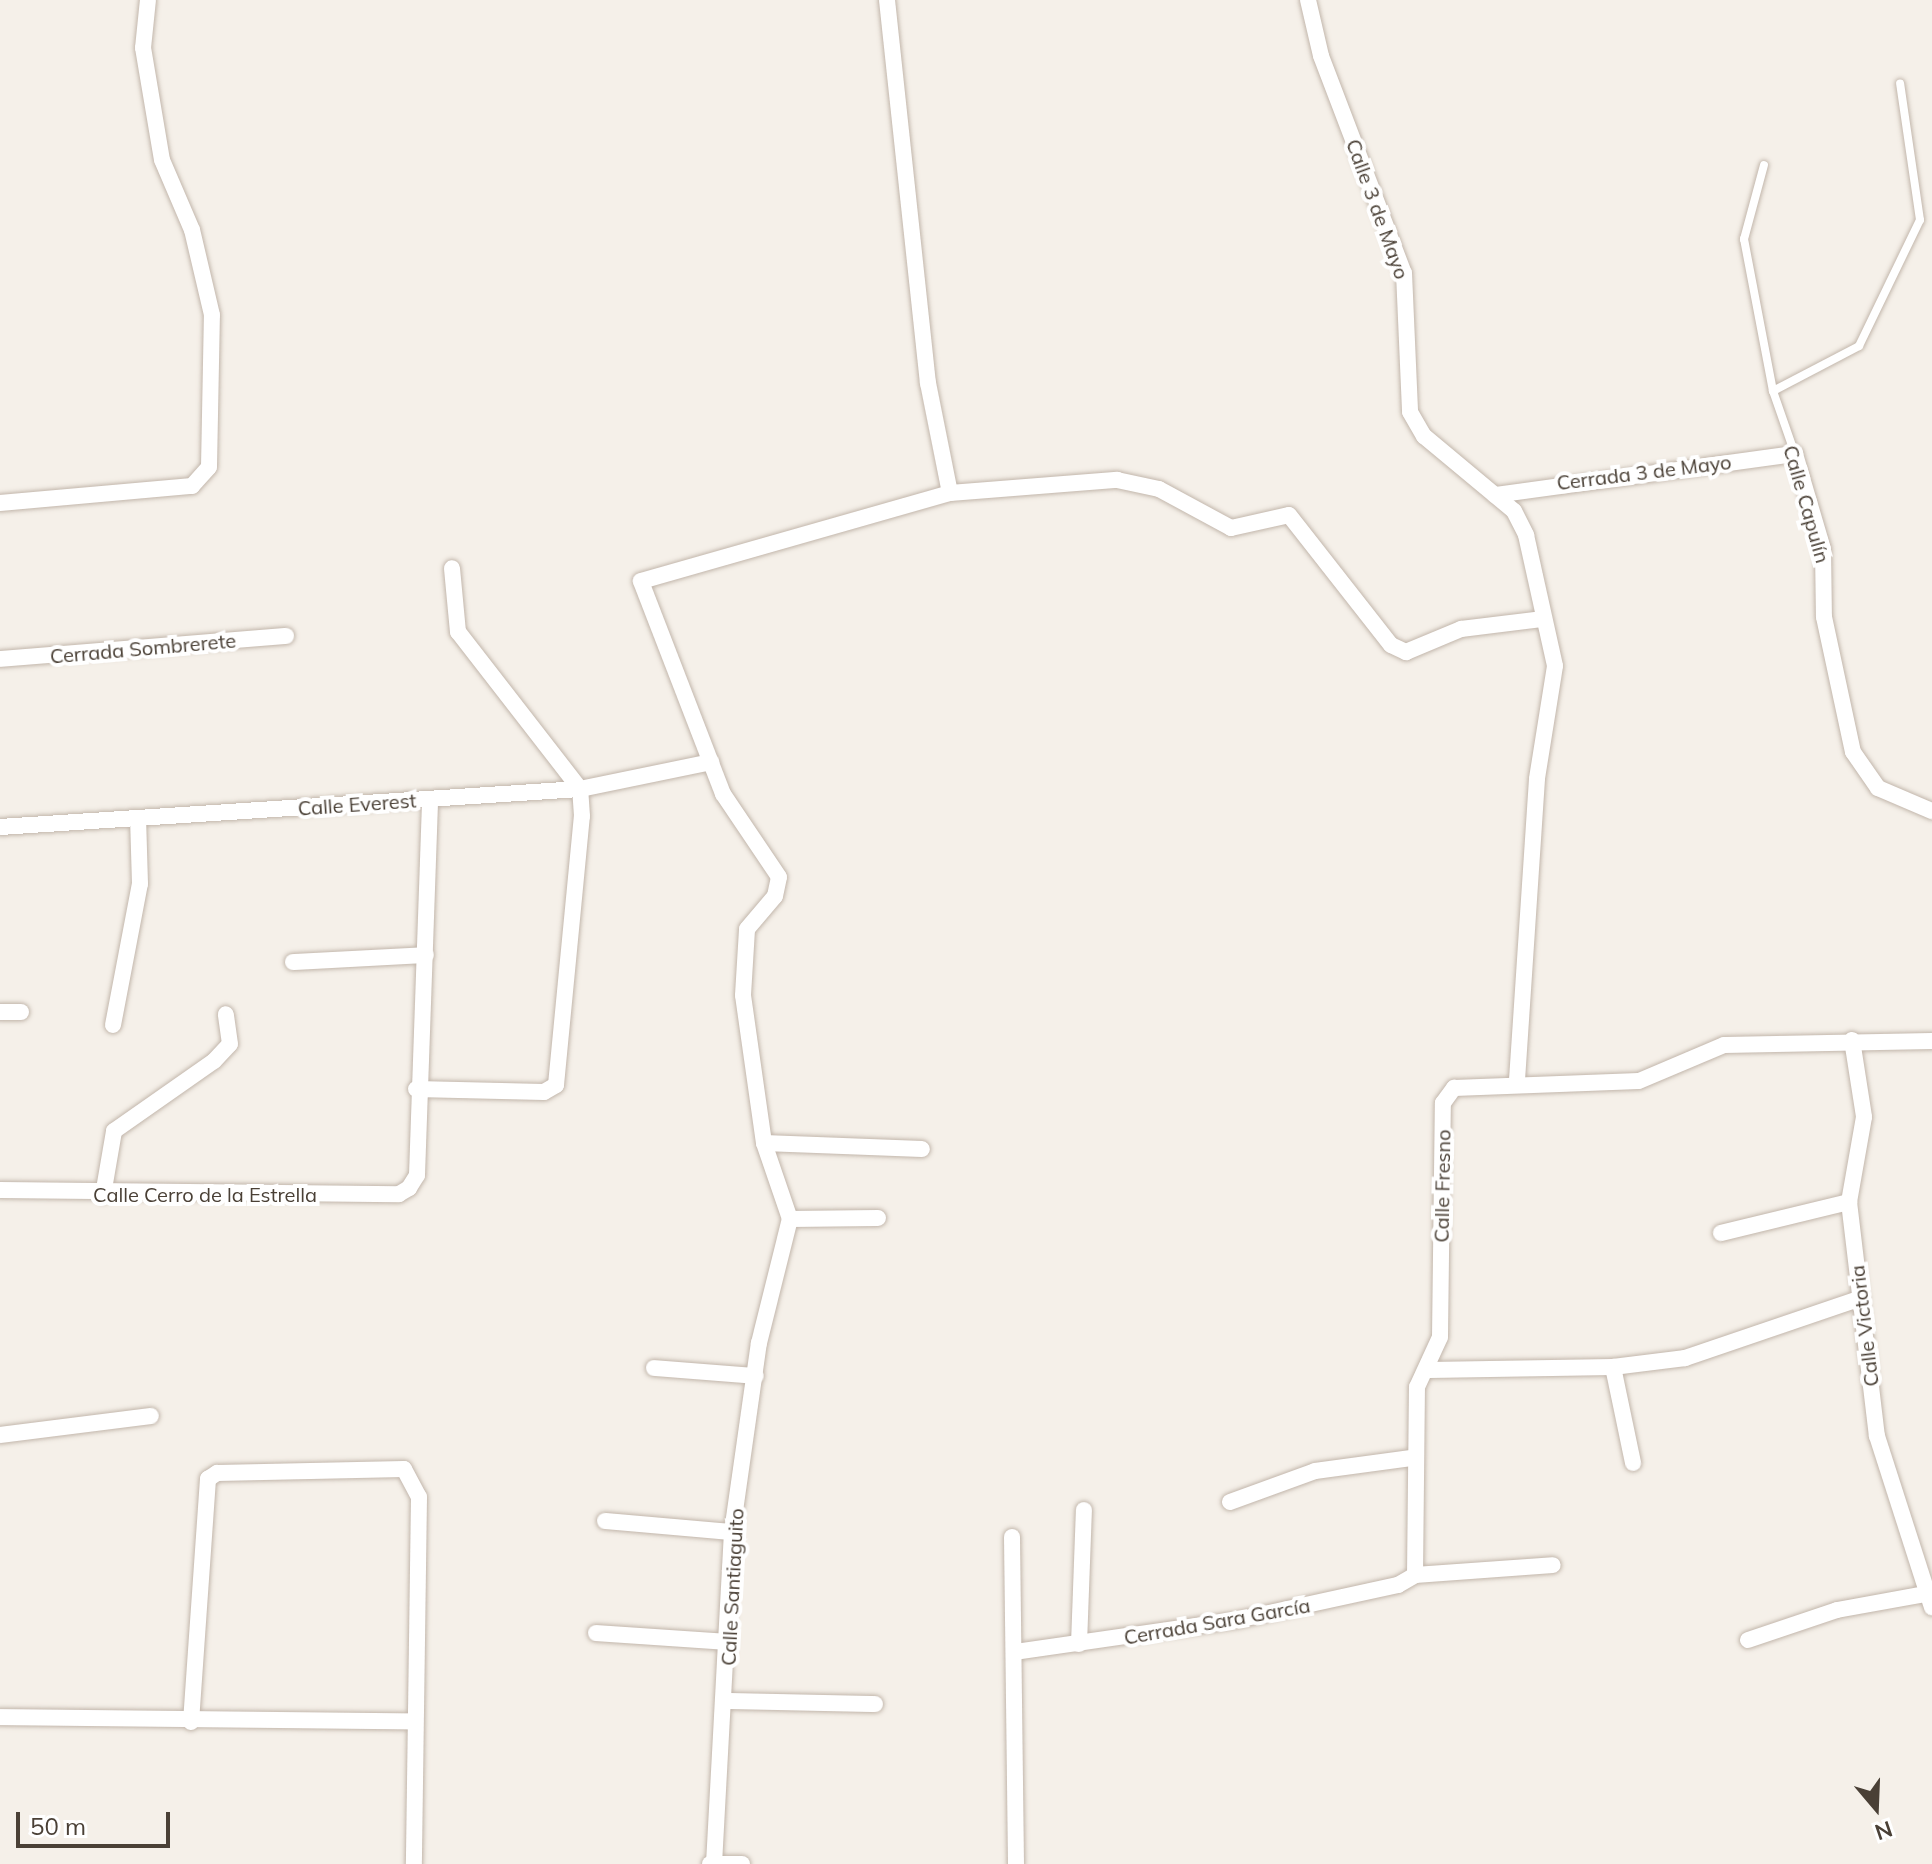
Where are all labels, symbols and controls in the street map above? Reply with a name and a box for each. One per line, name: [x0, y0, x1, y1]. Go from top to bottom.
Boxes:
street label: Calle 3 de Mayo: [1342, 136, 1414, 282]
street label: Calle Capulín: [1779, 442, 1835, 566]
street label: Cerrada 3 de Mayo: [1555, 449, 1733, 495]
street label: Cerrada Sombrerete: [49, 628, 237, 668]
street label: Calle Everest: [297, 788, 417, 820]
street label: Calle Fresno: [1429, 1129, 1455, 1243]
street label: Calle Cerro de la Estrella: [93, 1182, 317, 1206]
street label: Calle Victoria: [1845, 1264, 1883, 1388]
street label: Calle Santiaguito: [716, 1508, 748, 1666]
street label: Cerrada Sara García: [1122, 1593, 1312, 1649]
north arrow: [1836, 1768, 1916, 1848]
scale bar: [20, 1796, 174, 1846]
text: 50 m: [30, 1811, 86, 1841]
text: N: [1871, 1815, 1896, 1847]

